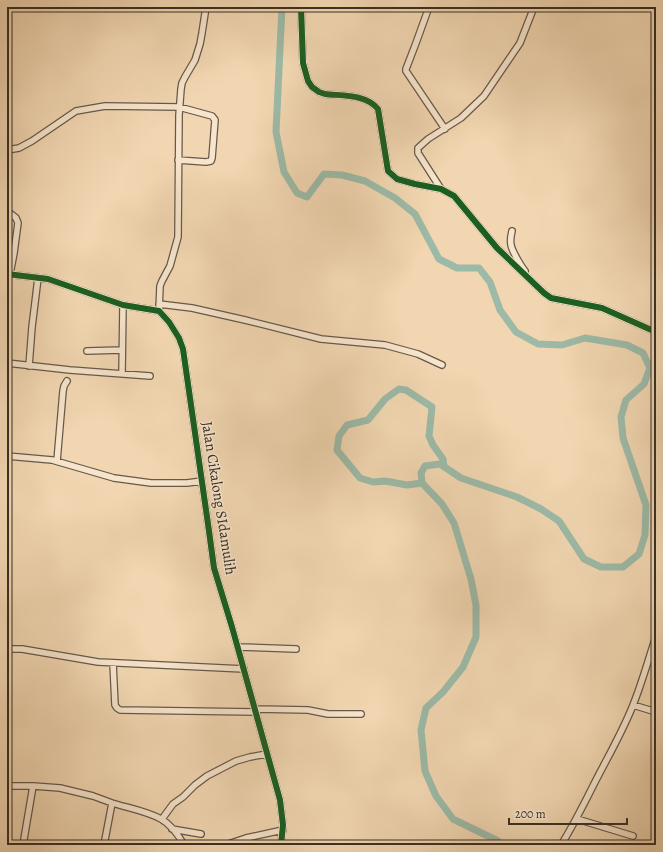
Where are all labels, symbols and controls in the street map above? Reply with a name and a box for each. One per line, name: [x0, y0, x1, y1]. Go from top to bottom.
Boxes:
street label: Jalan Cikalong SIdamulih: [197, 420, 241, 576]
scale bar: [509, 800, 627, 826]
text: 200 m: [515, 806, 546, 822]

